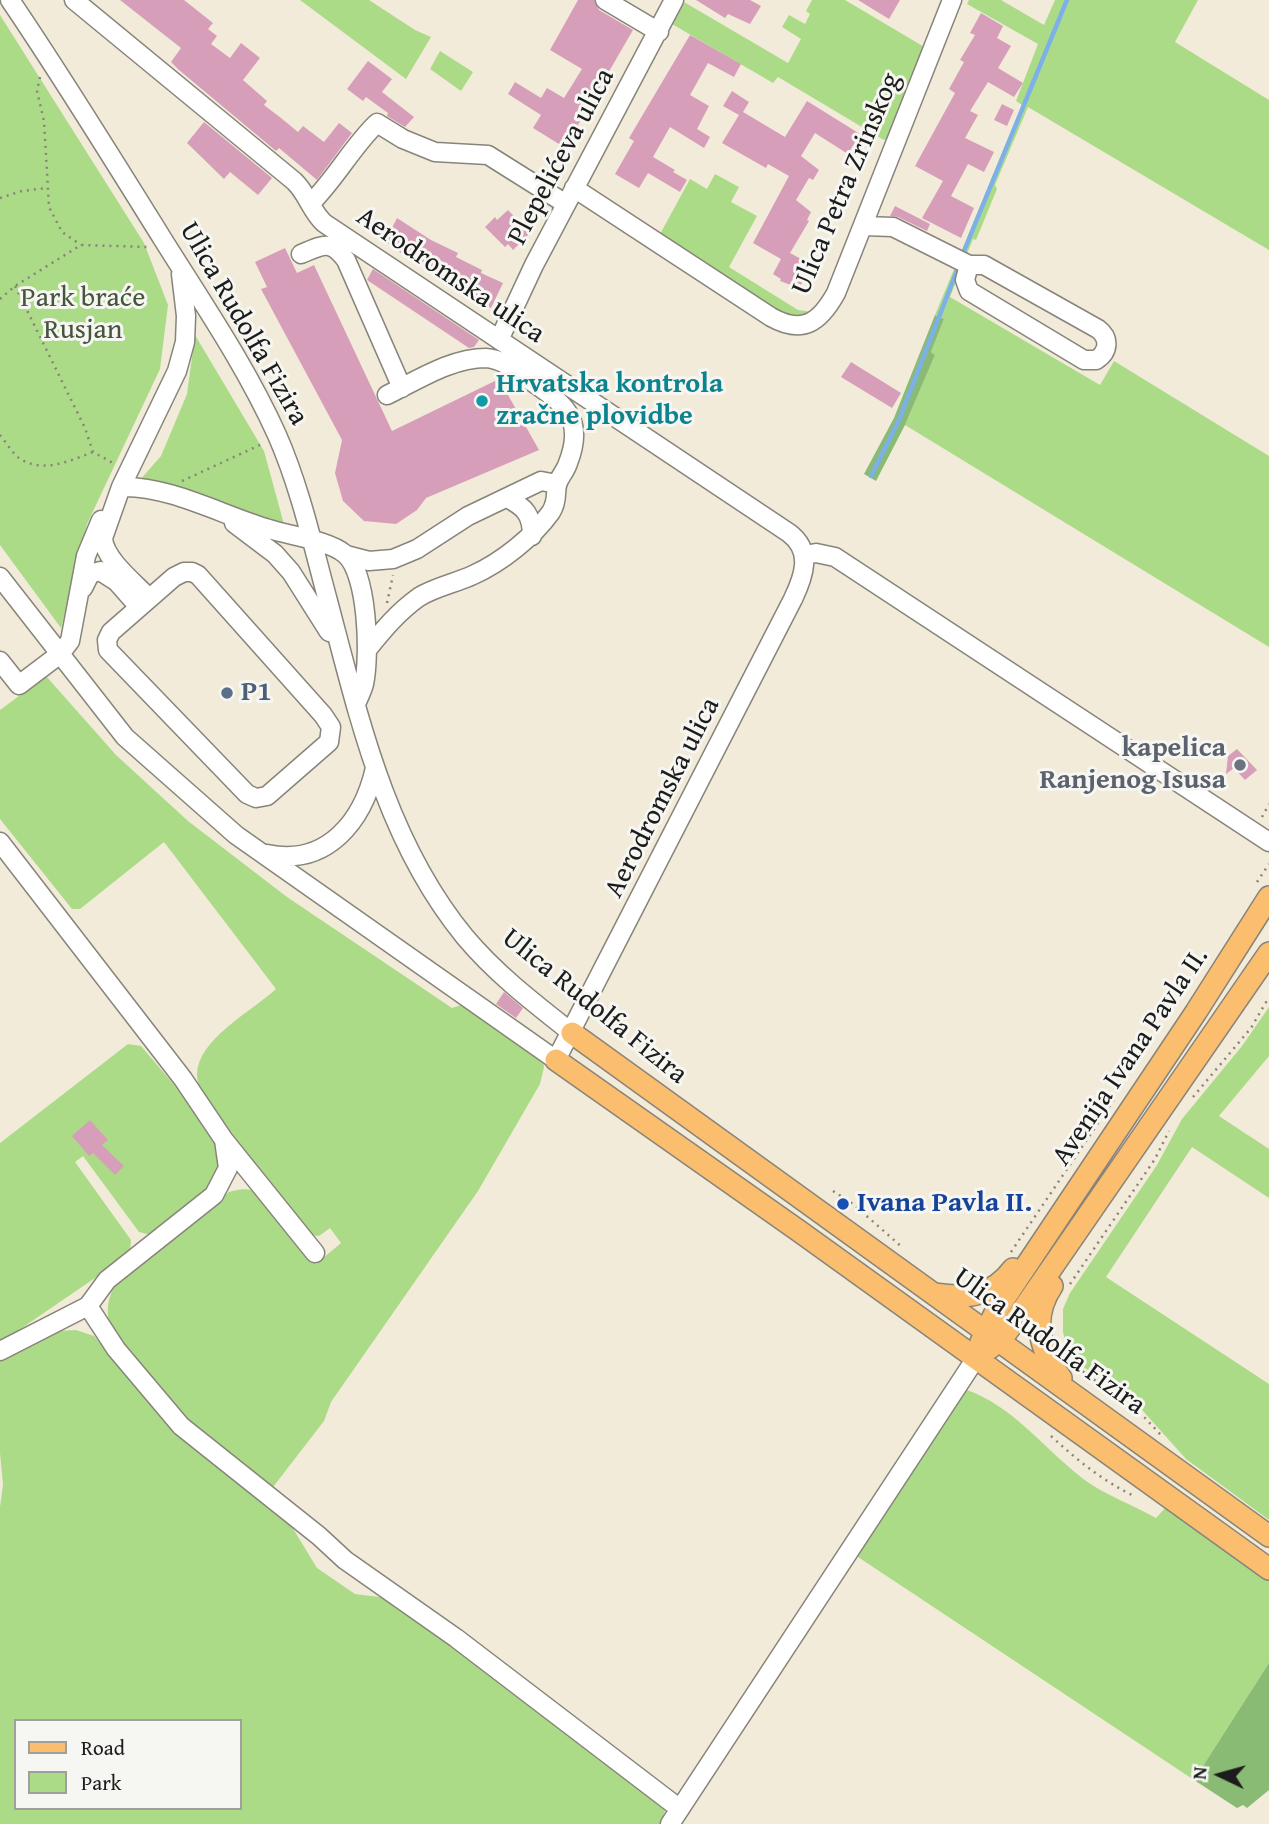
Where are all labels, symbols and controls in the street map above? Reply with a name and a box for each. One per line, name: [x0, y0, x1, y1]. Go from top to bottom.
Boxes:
street label: Plepelićeva ulica: [501, 63, 623, 251]
street label: Ulica Petra Zrinskog: [785, 68, 909, 300]
street label: Aerodromska ulica: [349, 201, 551, 351]
street label: Ulica Rudolfa Fizira: [171, 217, 315, 431]
park label: Park braće Rusjan: [21, 282, 145, 348]
place label: Hrvatska kontrola zračne plovidbe: [496, 368, 723, 434]
marker: Hrvatska kontrola zračne plovidbe: [474, 393, 490, 409]
place label: P1: [241, 676, 272, 710]
marker: P1: [219, 685, 235, 701]
street label: Aerodromska ulica: [598, 692, 728, 904]
place label: kapelica Ranjenog Isusa: [1039, 732, 1226, 798]
marker: kapelica Ranjenog Isusa: [1232, 757, 1248, 773]
street label: Ulica Rudolfa Fizira: [495, 922, 693, 1092]
street label: Avenija Ivana Pavla II.: [1046, 941, 1216, 1173]
place label: Ivana Pavla II.: [857, 1187, 1032, 1221]
marker: Ivana Pavla II.: [835, 1196, 851, 1212]
street label: Ulica Rudolfa Fizira: [947, 1261, 1151, 1423]
legend: [14, 1719, 242, 1810]
text: Road: [81, 1732, 125, 1763]
north arrow: [1185, 1740, 1255, 1810]
text: N: [1185, 1766, 1214, 1781]
text: Park: [81, 1767, 122, 1798]

